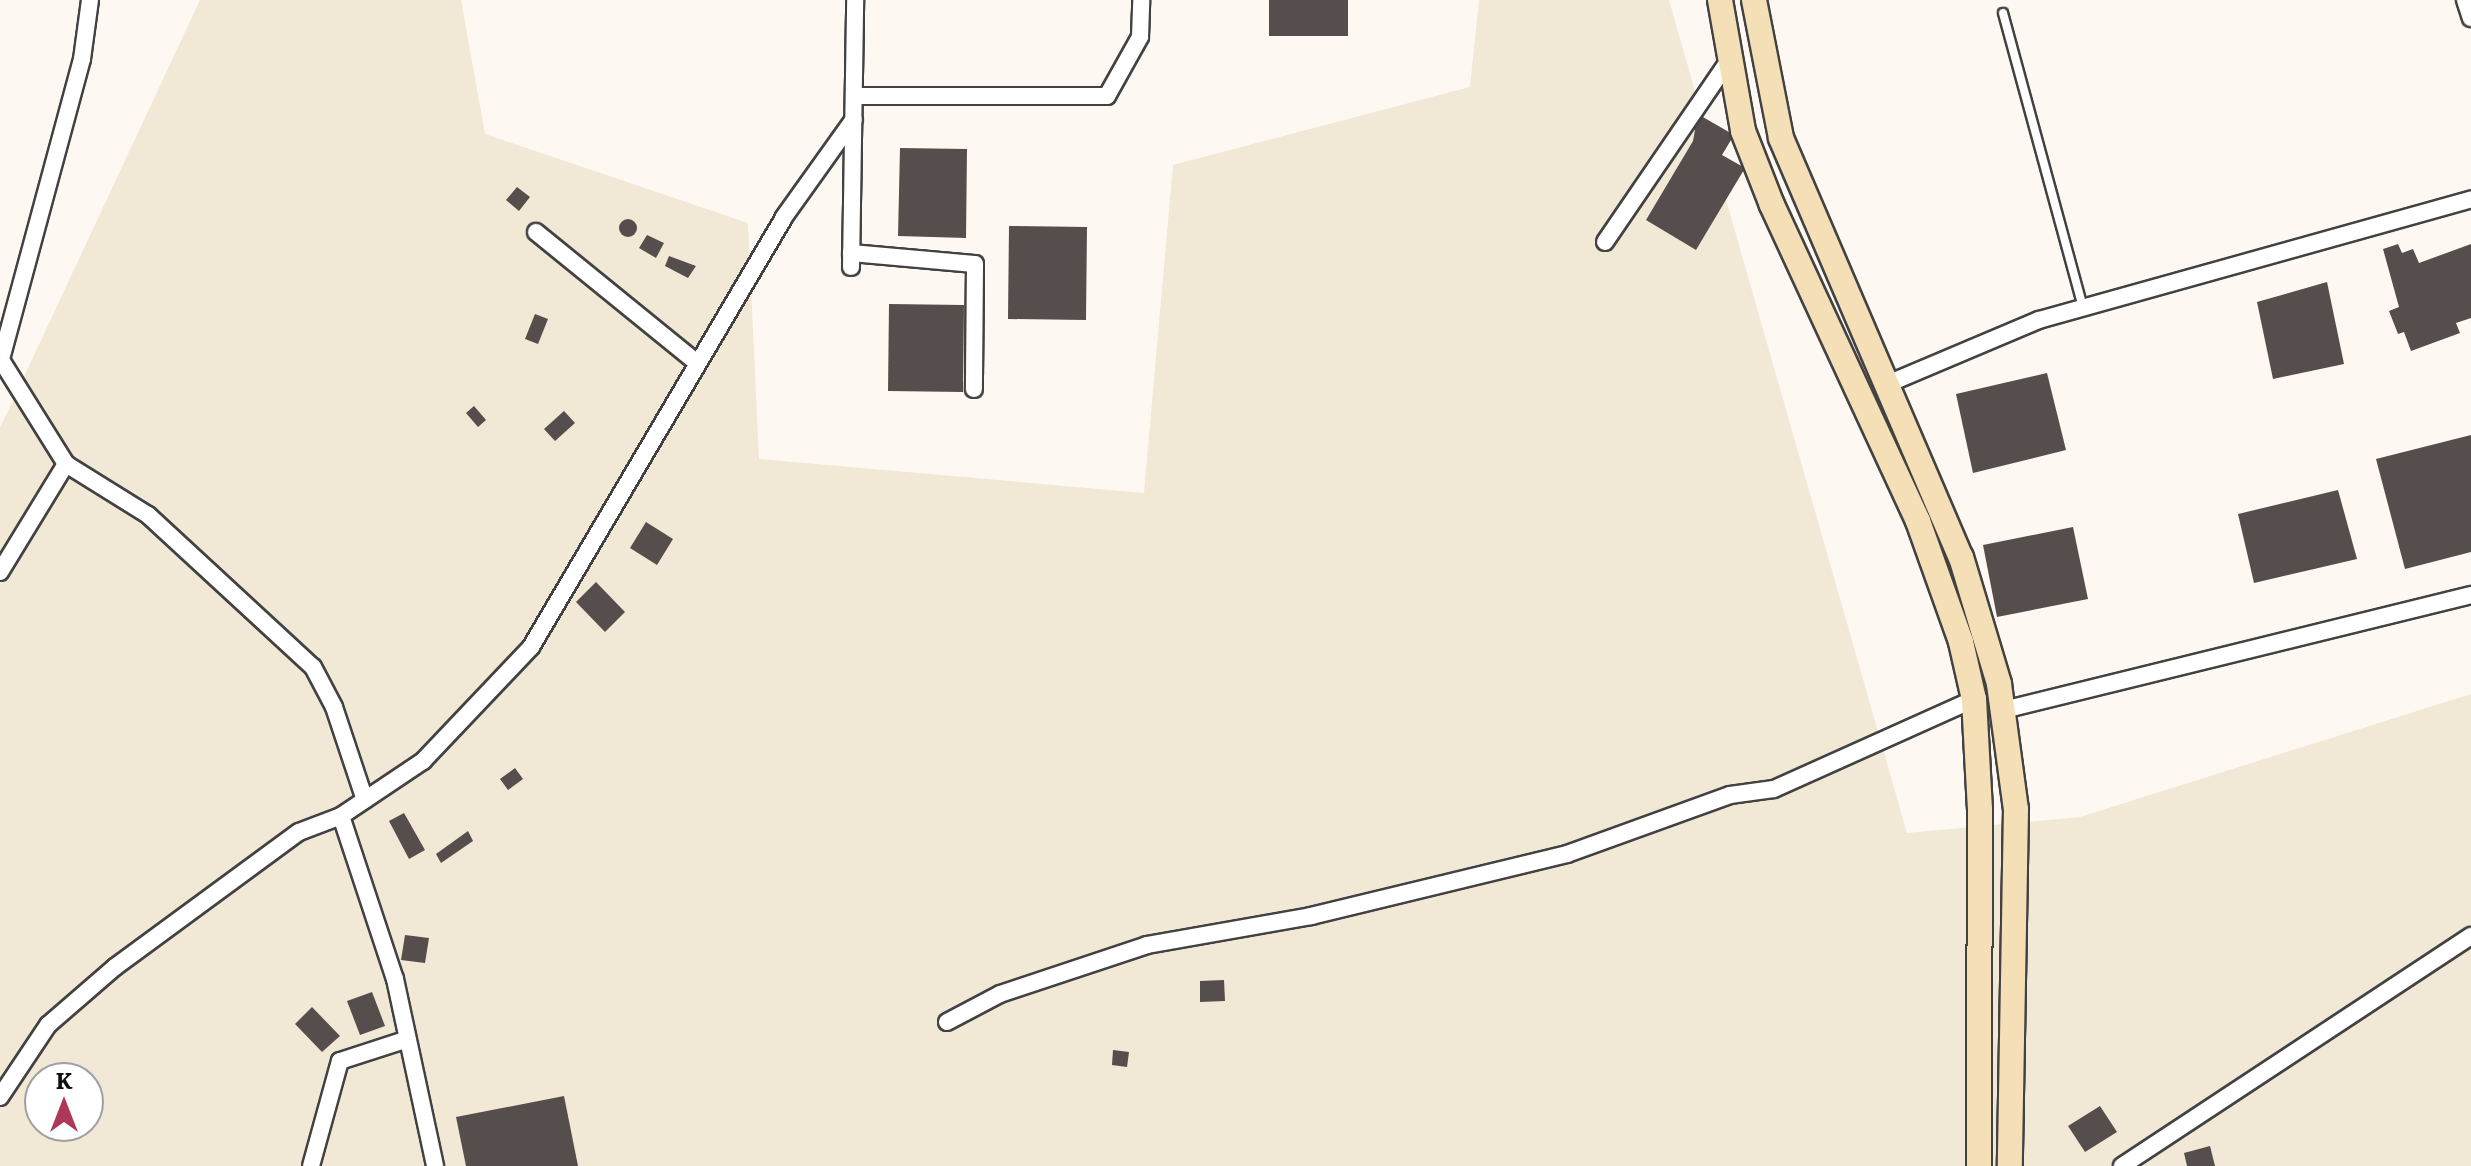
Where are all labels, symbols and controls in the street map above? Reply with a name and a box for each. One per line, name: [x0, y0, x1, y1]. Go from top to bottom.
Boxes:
north arrow: [24, 1062, 104, 1142]
text: K: [55, 1063, 73, 1096]

